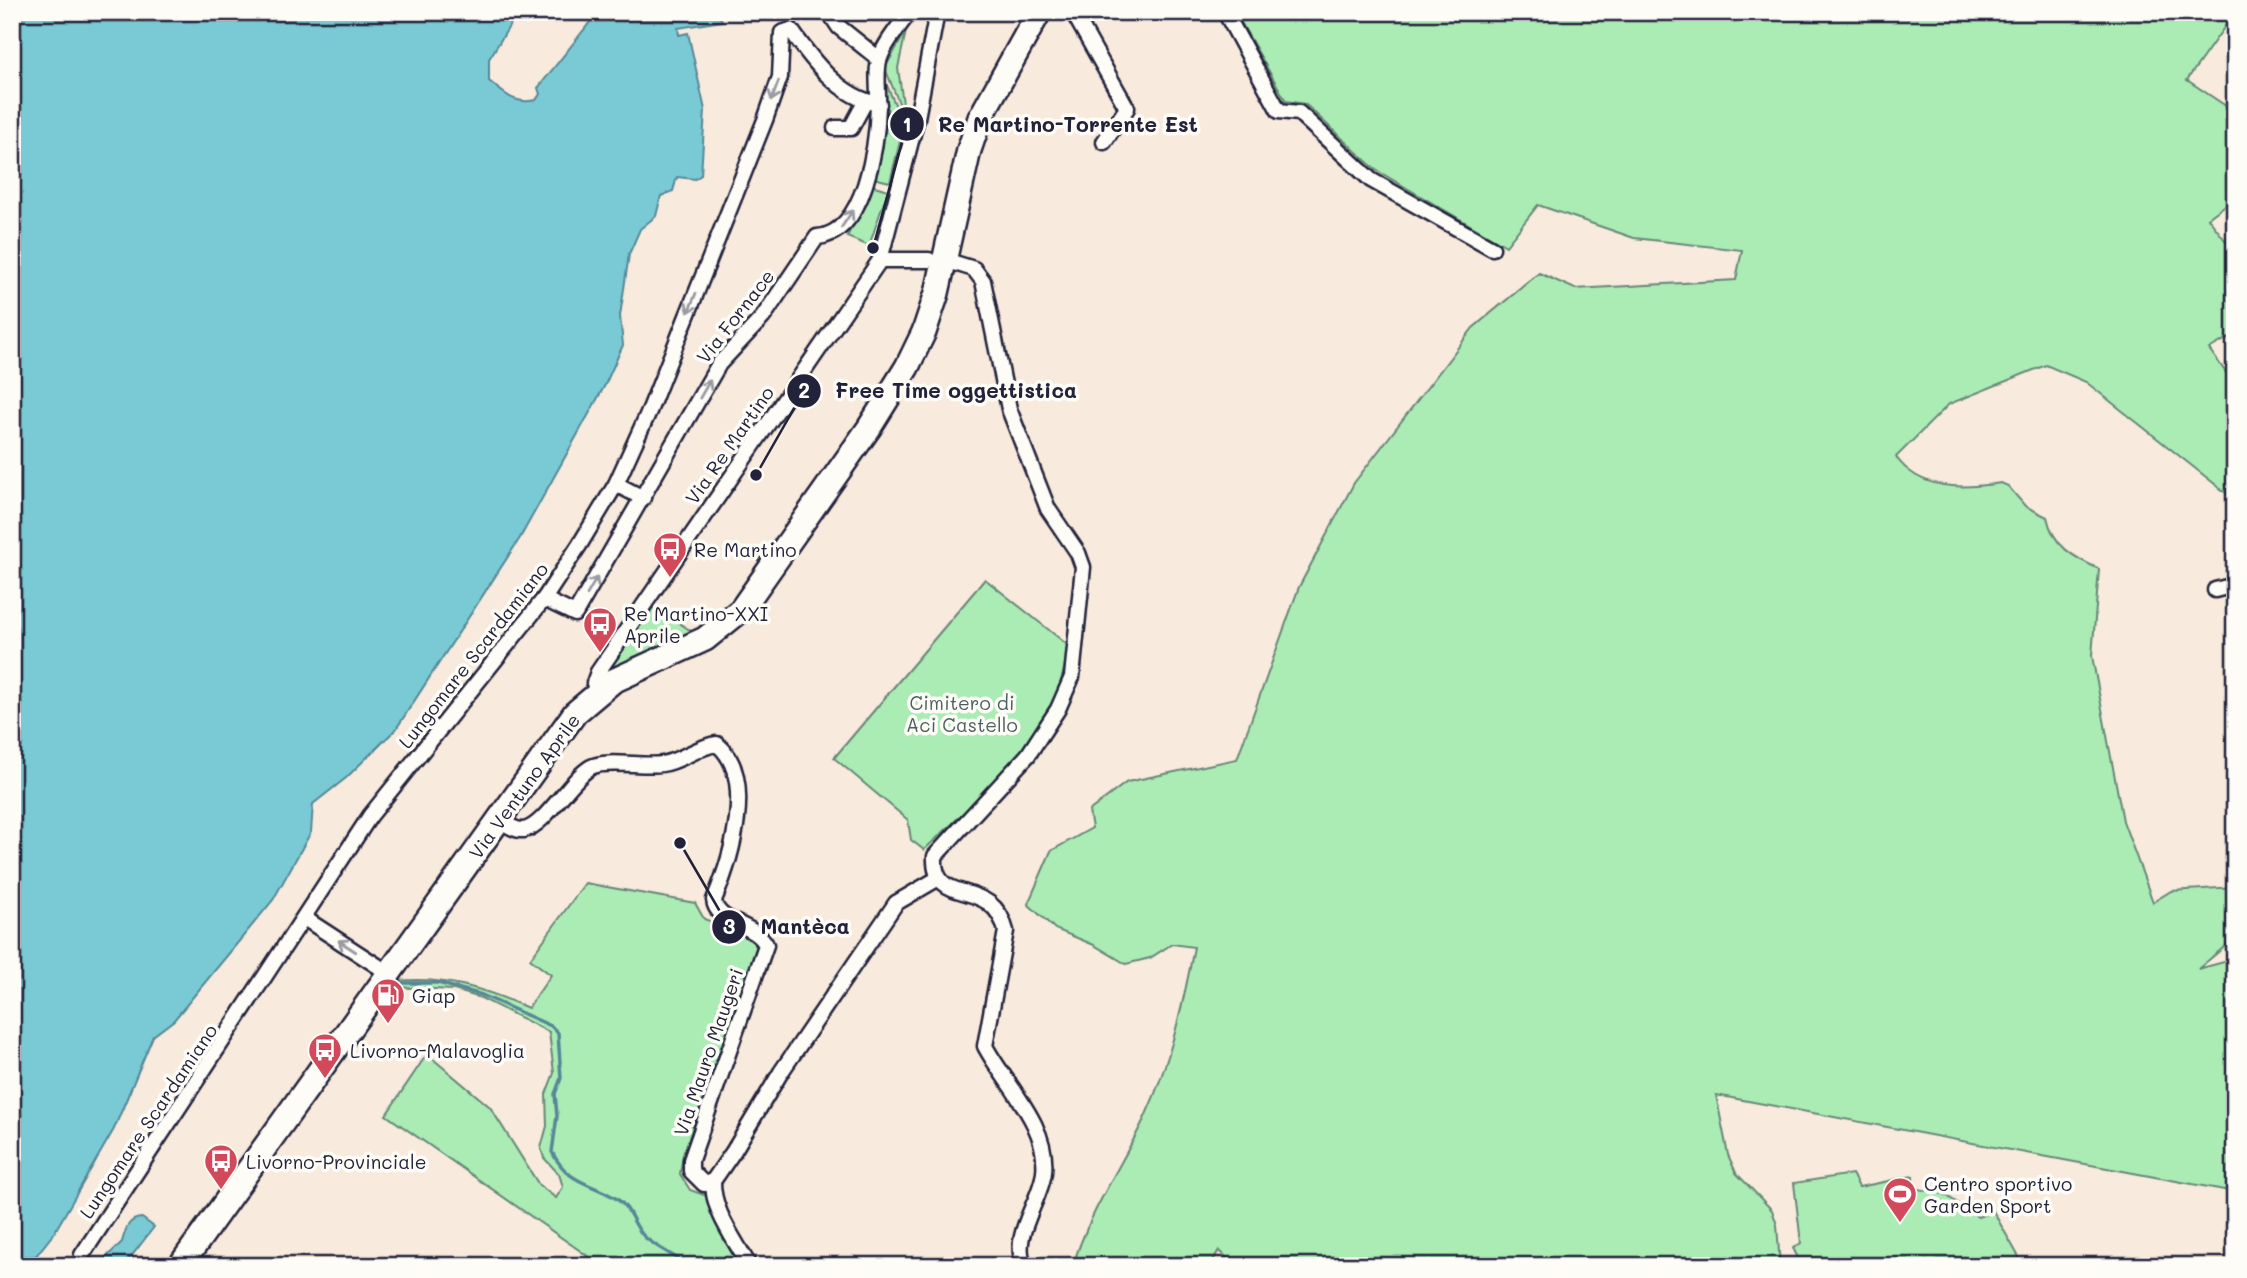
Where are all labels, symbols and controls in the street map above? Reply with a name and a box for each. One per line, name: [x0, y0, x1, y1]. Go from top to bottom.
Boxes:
one-way arrow: [768, 80, 780, 102]
callout: Re Martino-Torrente Est: [889, 103, 1212, 145]
text: 1: [902, 110, 912, 137]
text: Re Martino-Torrente Est: [938, 110, 1198, 137]
one-way arrow: [840, 210, 855, 229]
street label: Via Fornace: [690, 264, 780, 368]
one-way arrow: [685, 292, 698, 313]
callout: Free Time oggettistica: [787, 370, 1091, 412]
text: 2: [798, 376, 810, 403]
text: Free Time oggettistica: [835, 376, 1077, 403]
one-way arrow: [698, 379, 712, 399]
street label: Via Re Martino: [679, 381, 779, 509]
bus stop icon: Re Martino: [651, 530, 689, 579]
place label: Re Martino: [694, 537, 797, 562]
street label: Lungomare Scardamiano: [393, 557, 553, 753]
one-way arrow: [585, 576, 599, 596]
place label: Re Martino-XXI Aprile: [624, 601, 768, 648]
bus stop icon: Re Martino-XXI Aprile: [581, 605, 619, 654]
park label: Cimitero di Aci Castello: [906, 690, 1018, 737]
street label: Via Ventuno Aprile: [463, 708, 585, 864]
callout: Mantèca: [712, 906, 864, 948]
text: 3: [723, 912, 735, 939]
text: Mantèca: [760, 912, 850, 939]
one-way arrow: [338, 939, 357, 954]
street label: Via Mauro Maugeri: [668, 965, 748, 1139]
fuel station icon: Giap: [369, 976, 407, 1025]
place label: Giap: [412, 983, 455, 1008]
street label: Lungomare Scardamiano: [74, 1019, 222, 1223]
bus stop icon: Livorno-Malavoglia: [306, 1031, 344, 1080]
place label: Livorno-Malavoglia: [350, 1038, 525, 1063]
bus stop icon: Livorno-Provinciale: [202, 1142, 240, 1191]
place label: Livorno-Provinciale: [246, 1149, 427, 1174]
place label: Centro sportivo Garden Sport: [1924, 1171, 2072, 1218]
sports icon: Centro sportivo Garden Sport: [1881, 1175, 1919, 1224]

